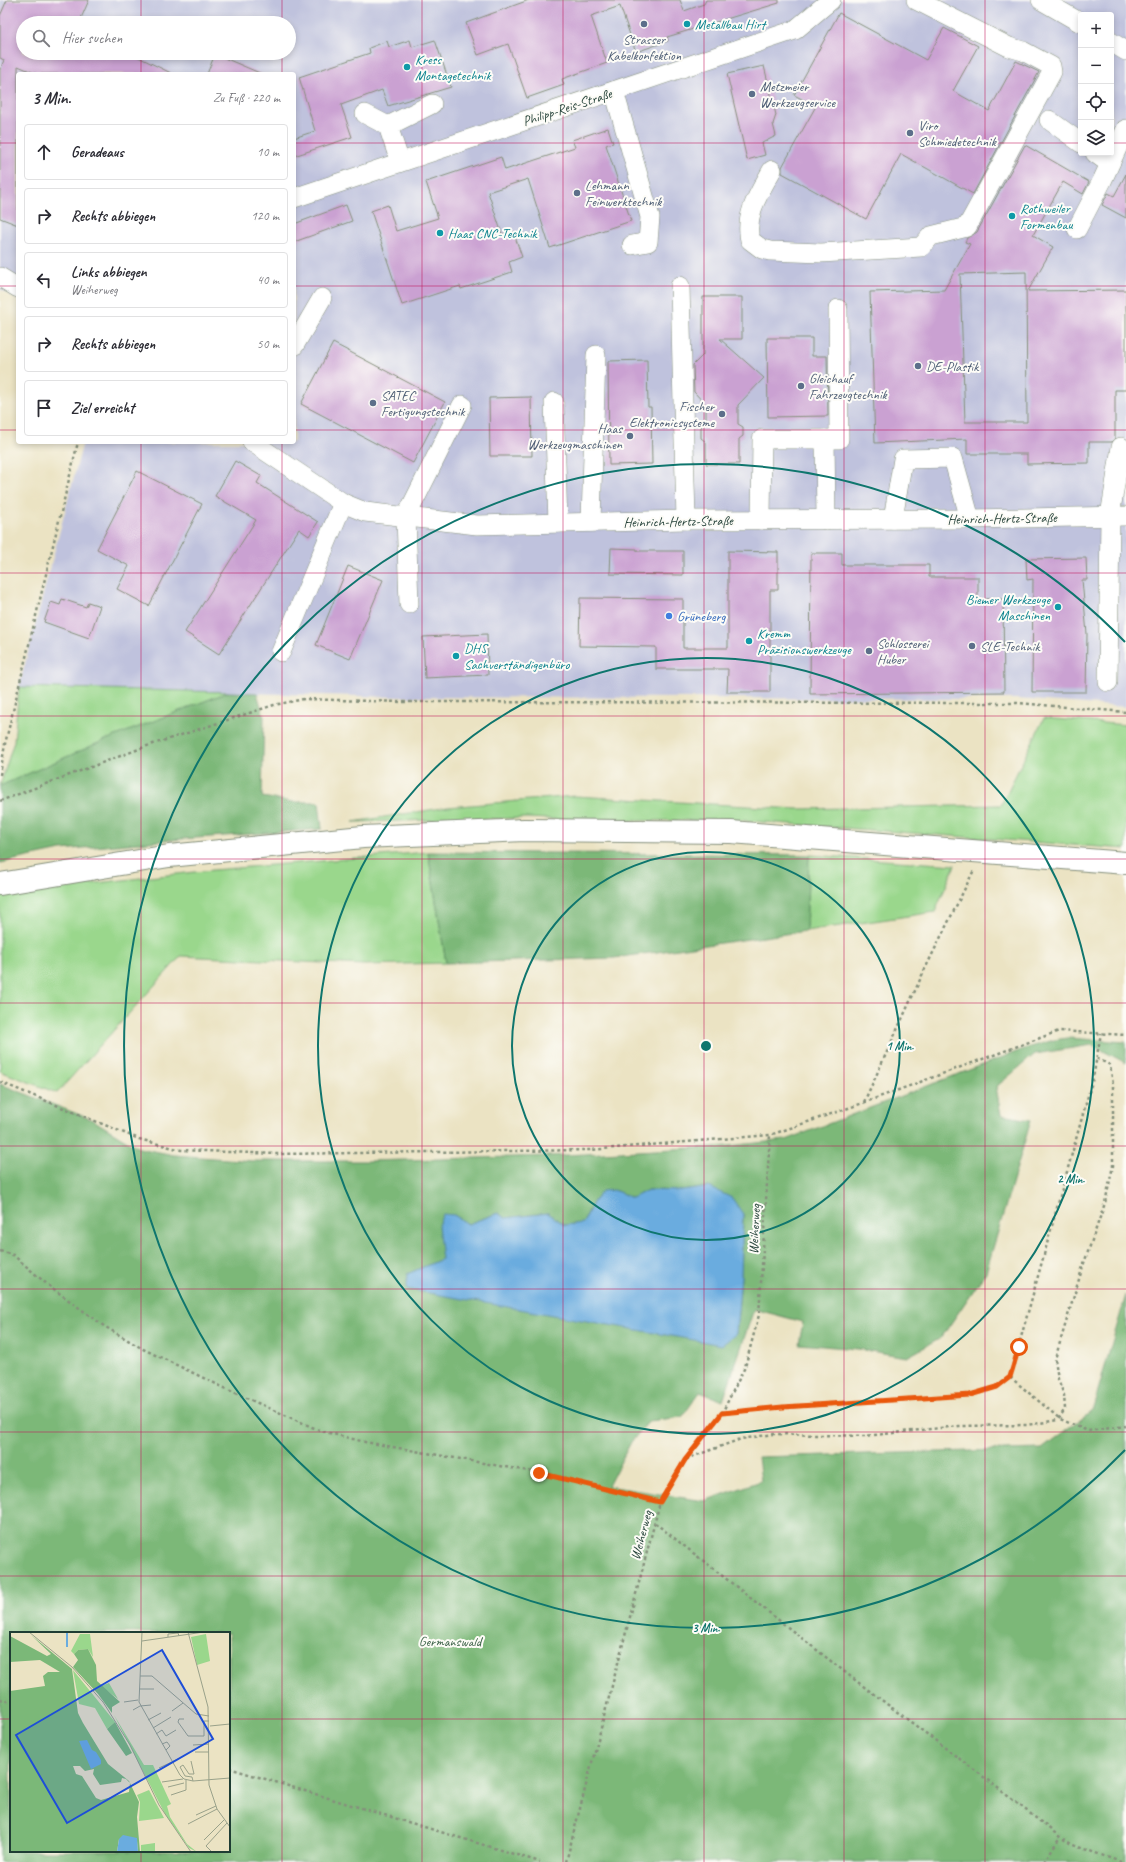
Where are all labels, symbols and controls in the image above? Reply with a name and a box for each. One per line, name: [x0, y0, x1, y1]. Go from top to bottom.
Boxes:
map controls: [1078, 12, 1114, 156]
button: +: [1078, 12, 1114, 48]
search box: [16, 16, 296, 60]
place label: Metallbau Hirt: [695, 16, 768, 33]
marker: Strasser Kabelkonfektion: [639, 19, 649, 29]
marker: Metallbau Hirt: [682, 19, 692, 29]
icon: search: [30, 27, 52, 49]
text: Hier suchen: [62, 29, 122, 48]
place label: Strasser Kabelkonfektion: [607, 31, 682, 64]
button: −: [1078, 48, 1114, 84]
place label: Kress Montagetechnik: [415, 51, 491, 84]
marker: Kress Montagetechnik: [402, 62, 412, 72]
place label: Metzmeier Werkzeugservice: [760, 78, 837, 111]
button: locate: [1078, 84, 1114, 120]
street label: Philipp-Reis-Straße: [520, 85, 615, 130]
text: 3 Min.: [32, 88, 71, 109]
marker: Metzmeier Werkzeugservice: [747, 89, 757, 99]
text: Zu Fuß · 220 m: [213, 90, 280, 106]
place label: Viro Schmiedetechnik: [918, 117, 997, 150]
button: layers: [1078, 120, 1114, 156]
marker: Viro Schmiedetechnik: [905, 128, 915, 138]
icon: ahead: [33, 141, 55, 163]
text: Geradeaus: [71, 143, 124, 162]
text: 10 m: [257, 144, 279, 160]
place label: Lehmann Feinwerktechnik: [585, 177, 662, 210]
marker: Lehmann Feinwerktechnik: [572, 188, 582, 198]
place label: Rothweiler Formenbau: [1020, 200, 1073, 233]
icon: right: [33, 205, 55, 227]
text: Rechts abbiegen: [71, 207, 155, 226]
text: 120 m: [251, 208, 279, 224]
marker: Rothweiler Formenbau: [1007, 211, 1017, 221]
place label: Haas CNC-Technik: [448, 225, 539, 242]
marker: Haas CNC-Technik: [435, 228, 445, 238]
text: Links abbiegen: [71, 263, 147, 282]
icon: left: [33, 269, 55, 291]
text: 40 m: [257, 272, 279, 288]
text: Weiherweg: [71, 282, 118, 298]
icon: right: [33, 333, 55, 355]
text: Rechts abbiegen: [71, 335, 155, 354]
text: 50 m: [257, 336, 279, 352]
place label: DE-Plastik: [926, 358, 980, 375]
marker: DE-Plastik: [913, 361, 923, 371]
place label: Gleichauf Fahrzeugtechnik: [809, 370, 888, 403]
marker: Gleichauf Fahrzeugtechnik: [796, 381, 806, 391]
place label: SATEC Fertigungstechnik: [381, 387, 466, 420]
icon: arrive: [33, 397, 55, 419]
marker: SATEC Fertigungstechnik: [368, 398, 378, 408]
place label: Fischer Elektronicsysteme: [629, 398, 716, 431]
text: Ziel erreicht: [71, 399, 134, 418]
marker: Fischer Elektronicsysteme: [717, 409, 727, 419]
place label: Haas Werkzeugmaschinen: [527, 420, 623, 453]
marker: Haas Werkzeugmaschinen: [625, 431, 635, 441]
street label: Heinrich-Hertz-Straße: [947, 509, 1058, 528]
street label: Heinrich-Hertz-Straße: [623, 512, 734, 531]
place label: Biemer Werkzeuge Maschinen: [966, 591, 1051, 624]
marker: Biemer Werkzeuge Maschinen: [1053, 602, 1063, 612]
place label: Grüneberg: [677, 608, 727, 625]
marker: Grüneberg: [664, 611, 674, 621]
place label: Kremm Präzisionswerkzeuge: [757, 625, 852, 658]
place label: Schlosserei Huber: [877, 635, 931, 668]
marker: Kremm Präzisionswerkzeuge: [744, 636, 754, 646]
place label: SLE-Technik: [980, 638, 1041, 655]
place label: DHS Sachverständigenbüro: [464, 640, 570, 673]
marker: SLE-Technik: [967, 641, 977, 651]
marker: Schlosserei Huber: [864, 646, 874, 656]
marker: DHS Sachverständigenbüro: [451, 651, 461, 661]
text: 1 Min.: [886, 1038, 914, 1054]
centre of rings: [699, 1039, 713, 1053]
text: 2 Min.: [1057, 1171, 1085, 1187]
street label: Weiherweg: [745, 1202, 764, 1255]
route start: [1010, 1338, 1028, 1356]
route end: [530, 1464, 548, 1482]
street label: Weiherweg: [627, 1508, 656, 1562]
text: 3 Min.: [692, 1620, 720, 1636]
inset map: [10, 1632, 230, 1852]
park label: Germanswald: [419, 1633, 484, 1650]

